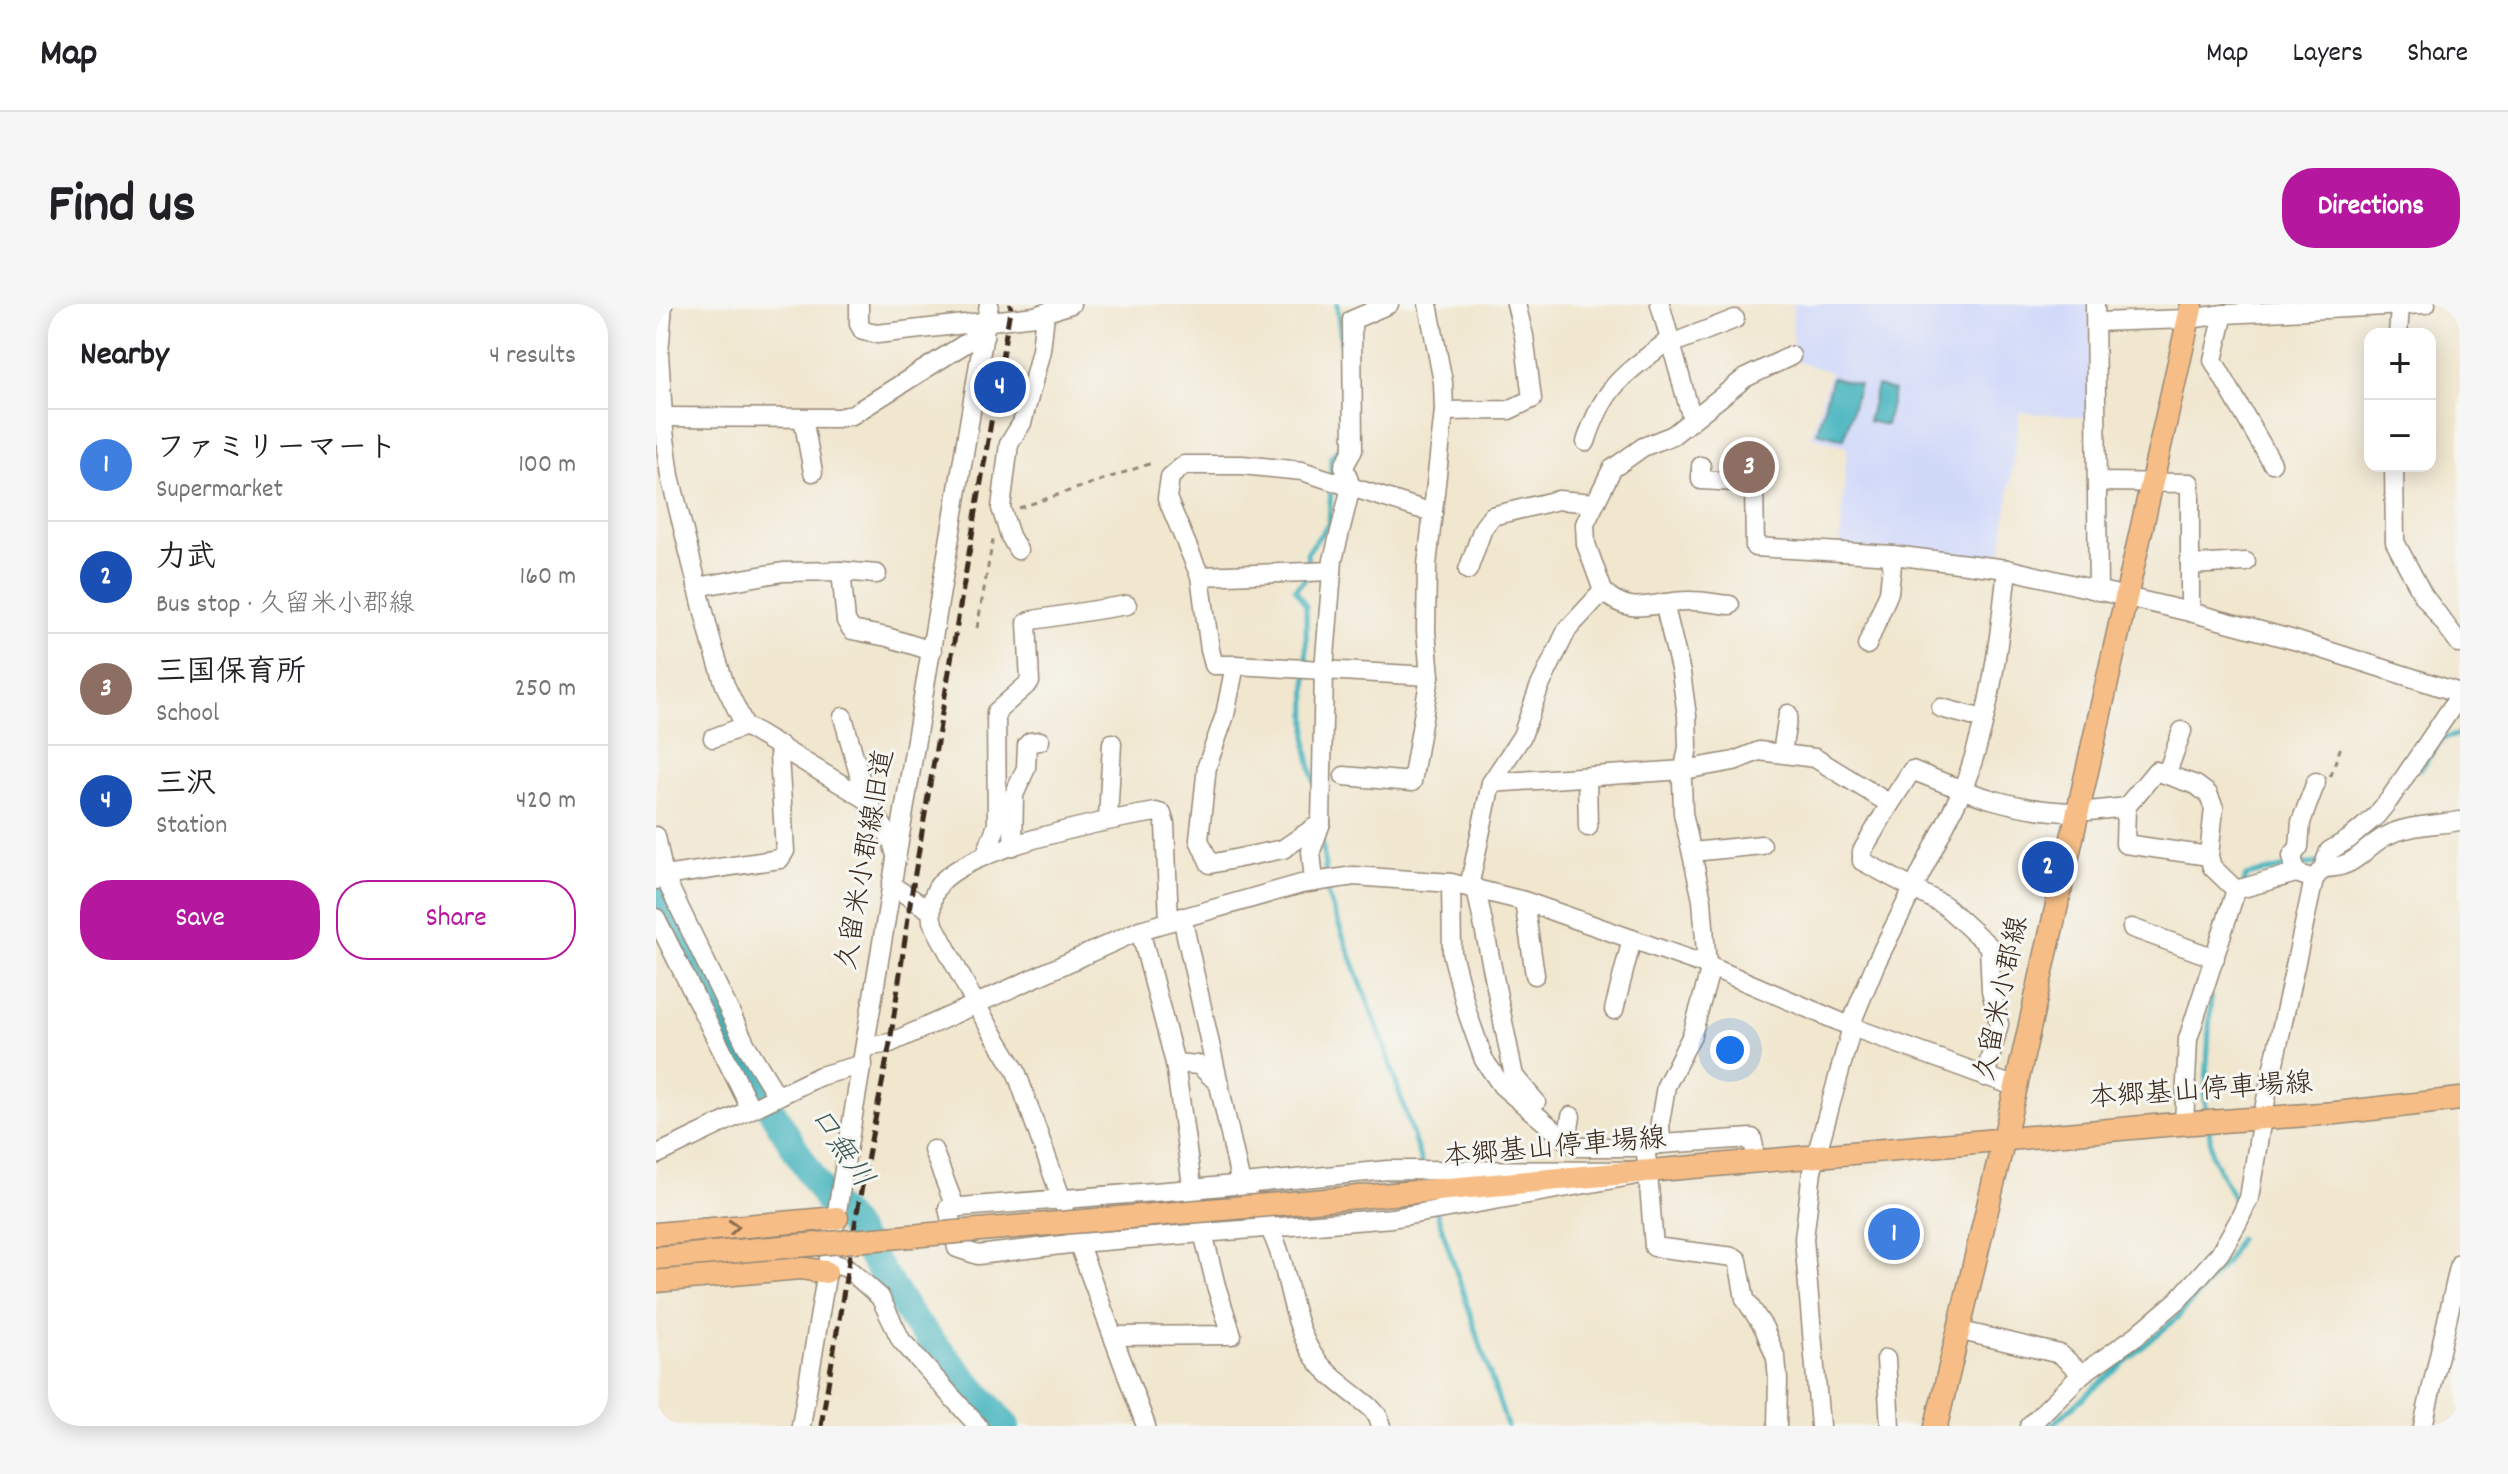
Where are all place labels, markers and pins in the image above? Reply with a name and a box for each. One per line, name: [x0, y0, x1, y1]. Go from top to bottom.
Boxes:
pin: 4: [974, 357, 1026, 417]
pin: 3: [1723, 437, 1775, 497]
pin: 2: [2022, 837, 2074, 897]
pin: 1: [1868, 1204, 1920, 1264]

